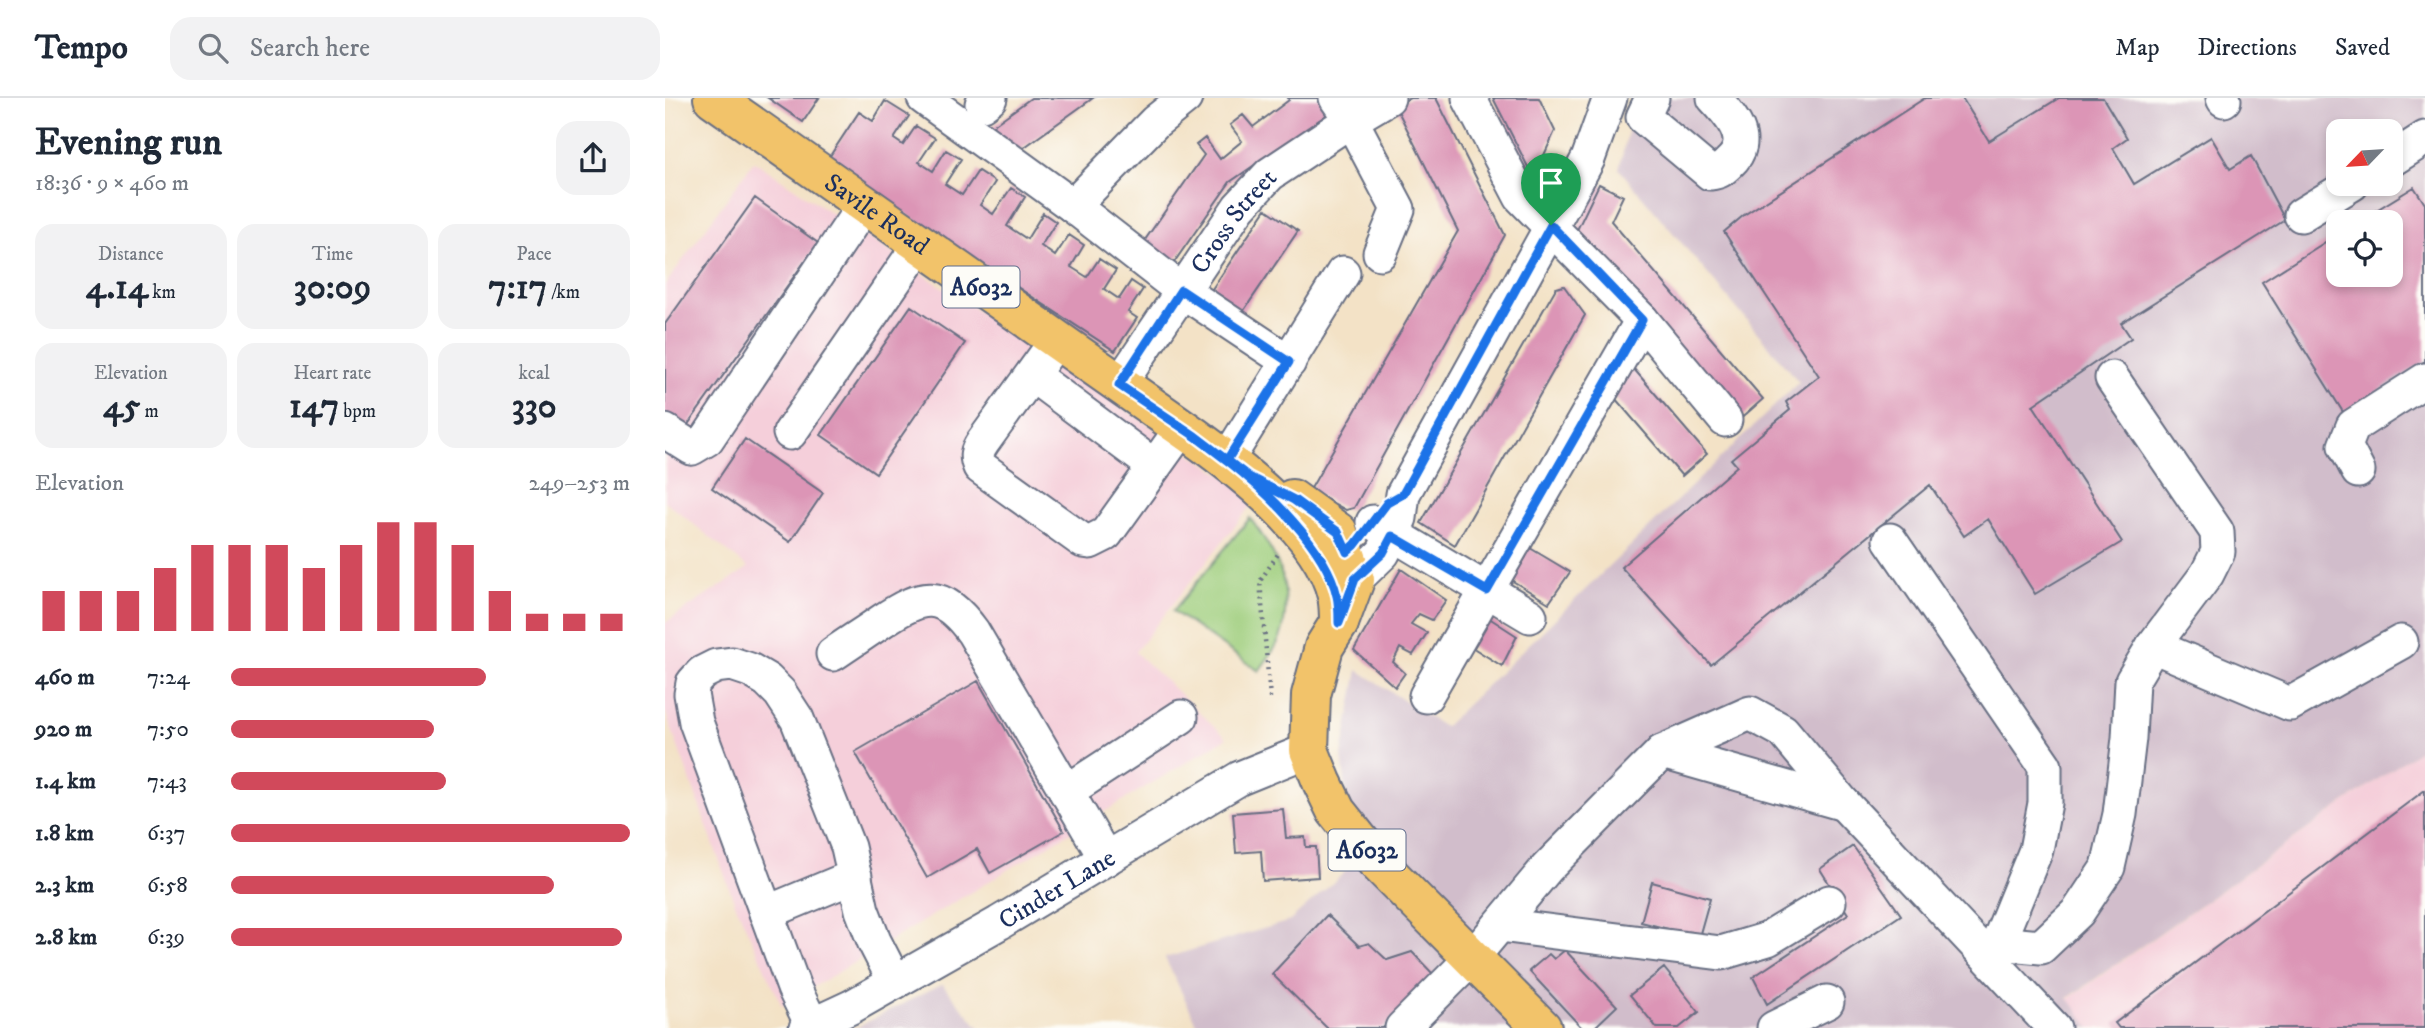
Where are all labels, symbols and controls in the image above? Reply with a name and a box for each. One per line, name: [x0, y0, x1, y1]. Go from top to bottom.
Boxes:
search box: [170, 17, 660, 80]
text: Tempo: [35, 28, 128, 69]
icon: search: [194, 29, 232, 67]
text: Search here: [250, 32, 370, 65]
text: Map: [2115, 33, 2160, 63]
text: Directions: [2198, 33, 2297, 63]
text: Saved: [2335, 33, 2390, 63]
text: Evening run: [35, 119, 222, 167]
north arrow: [2326, 119, 2403, 196]
map controls: [2326, 119, 2403, 287]
button: share: [556, 121, 630, 195]
pin: [1521, 153, 1581, 225]
street label: Cross Street: [1184, 162, 1285, 281]
icon: arrive: [1532, 164, 1570, 202]
street label: Savile Road: [818, 167, 935, 263]
text: 18:36 · 9 × 460 m: [35, 169, 189, 198]
button: locate: [2326, 210, 2403, 287]
text: Distance: [98, 243, 164, 266]
text: Time: [312, 243, 353, 266]
text: Pace: [517, 243, 552, 266]
text: 4.14: [86, 266, 148, 310]
text: 30:09: [294, 266, 371, 310]
text: 7:17: [488, 266, 547, 310]
road number: A6032: [943, 266, 1019, 308]
text: km: [148, 281, 176, 304]
text: /km: [547, 281, 580, 304]
text: Elevation: [94, 362, 168, 385]
text: Heart rate: [294, 362, 371, 385]
text: kcal: [519, 362, 550, 385]
text: 45: [103, 385, 140, 429]
text: 147: [289, 385, 339, 429]
text: 330: [512, 385, 557, 429]
text: m: [140, 400, 159, 423]
text: bpm: [339, 400, 376, 423]
text: Elevation: [35, 469, 124, 498]
text: 249–253 m: [528, 469, 630, 498]
text: 460 m: [35, 663, 95, 692]
text: 7:24: [147, 663, 190, 692]
text: 920 m: [35, 715, 92, 744]
text: 7:50: [147, 715, 189, 744]
text: 1.4 km: [35, 767, 96, 796]
text: 7:43: [147, 767, 187, 796]
text: 1.8 km: [35, 819, 94, 848]
text: 6:37: [147, 819, 186, 848]
road number: A6032: [1329, 830, 1405, 870]
street label: Cinder Lane: [993, 842, 1122, 937]
text: 2.3 km: [35, 871, 94, 900]
text: 6:58: [147, 871, 188, 900]
text: 2.8 km: [35, 923, 97, 952]
text: 6:39: [147, 923, 185, 952]

